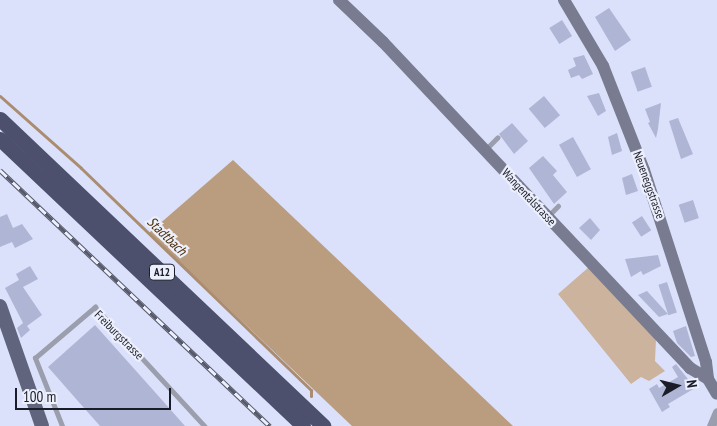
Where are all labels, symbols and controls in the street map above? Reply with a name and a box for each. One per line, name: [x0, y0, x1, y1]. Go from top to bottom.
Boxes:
street label: Neueneggstrasse: [630, 149, 668, 221]
street label: Wangentalstrasse: [499, 166, 559, 228]
water label: Stadtbach: [144, 213, 190, 259]
road number: A12: [148, 264, 176, 280]
street label: Freiburgstrasse: [92, 308, 146, 362]
north arrow: [652, 361, 702, 411]
scale bar: [18, 378, 174, 410]
text: N: [682, 379, 701, 389]
text: 100 m: [23, 387, 56, 406]

